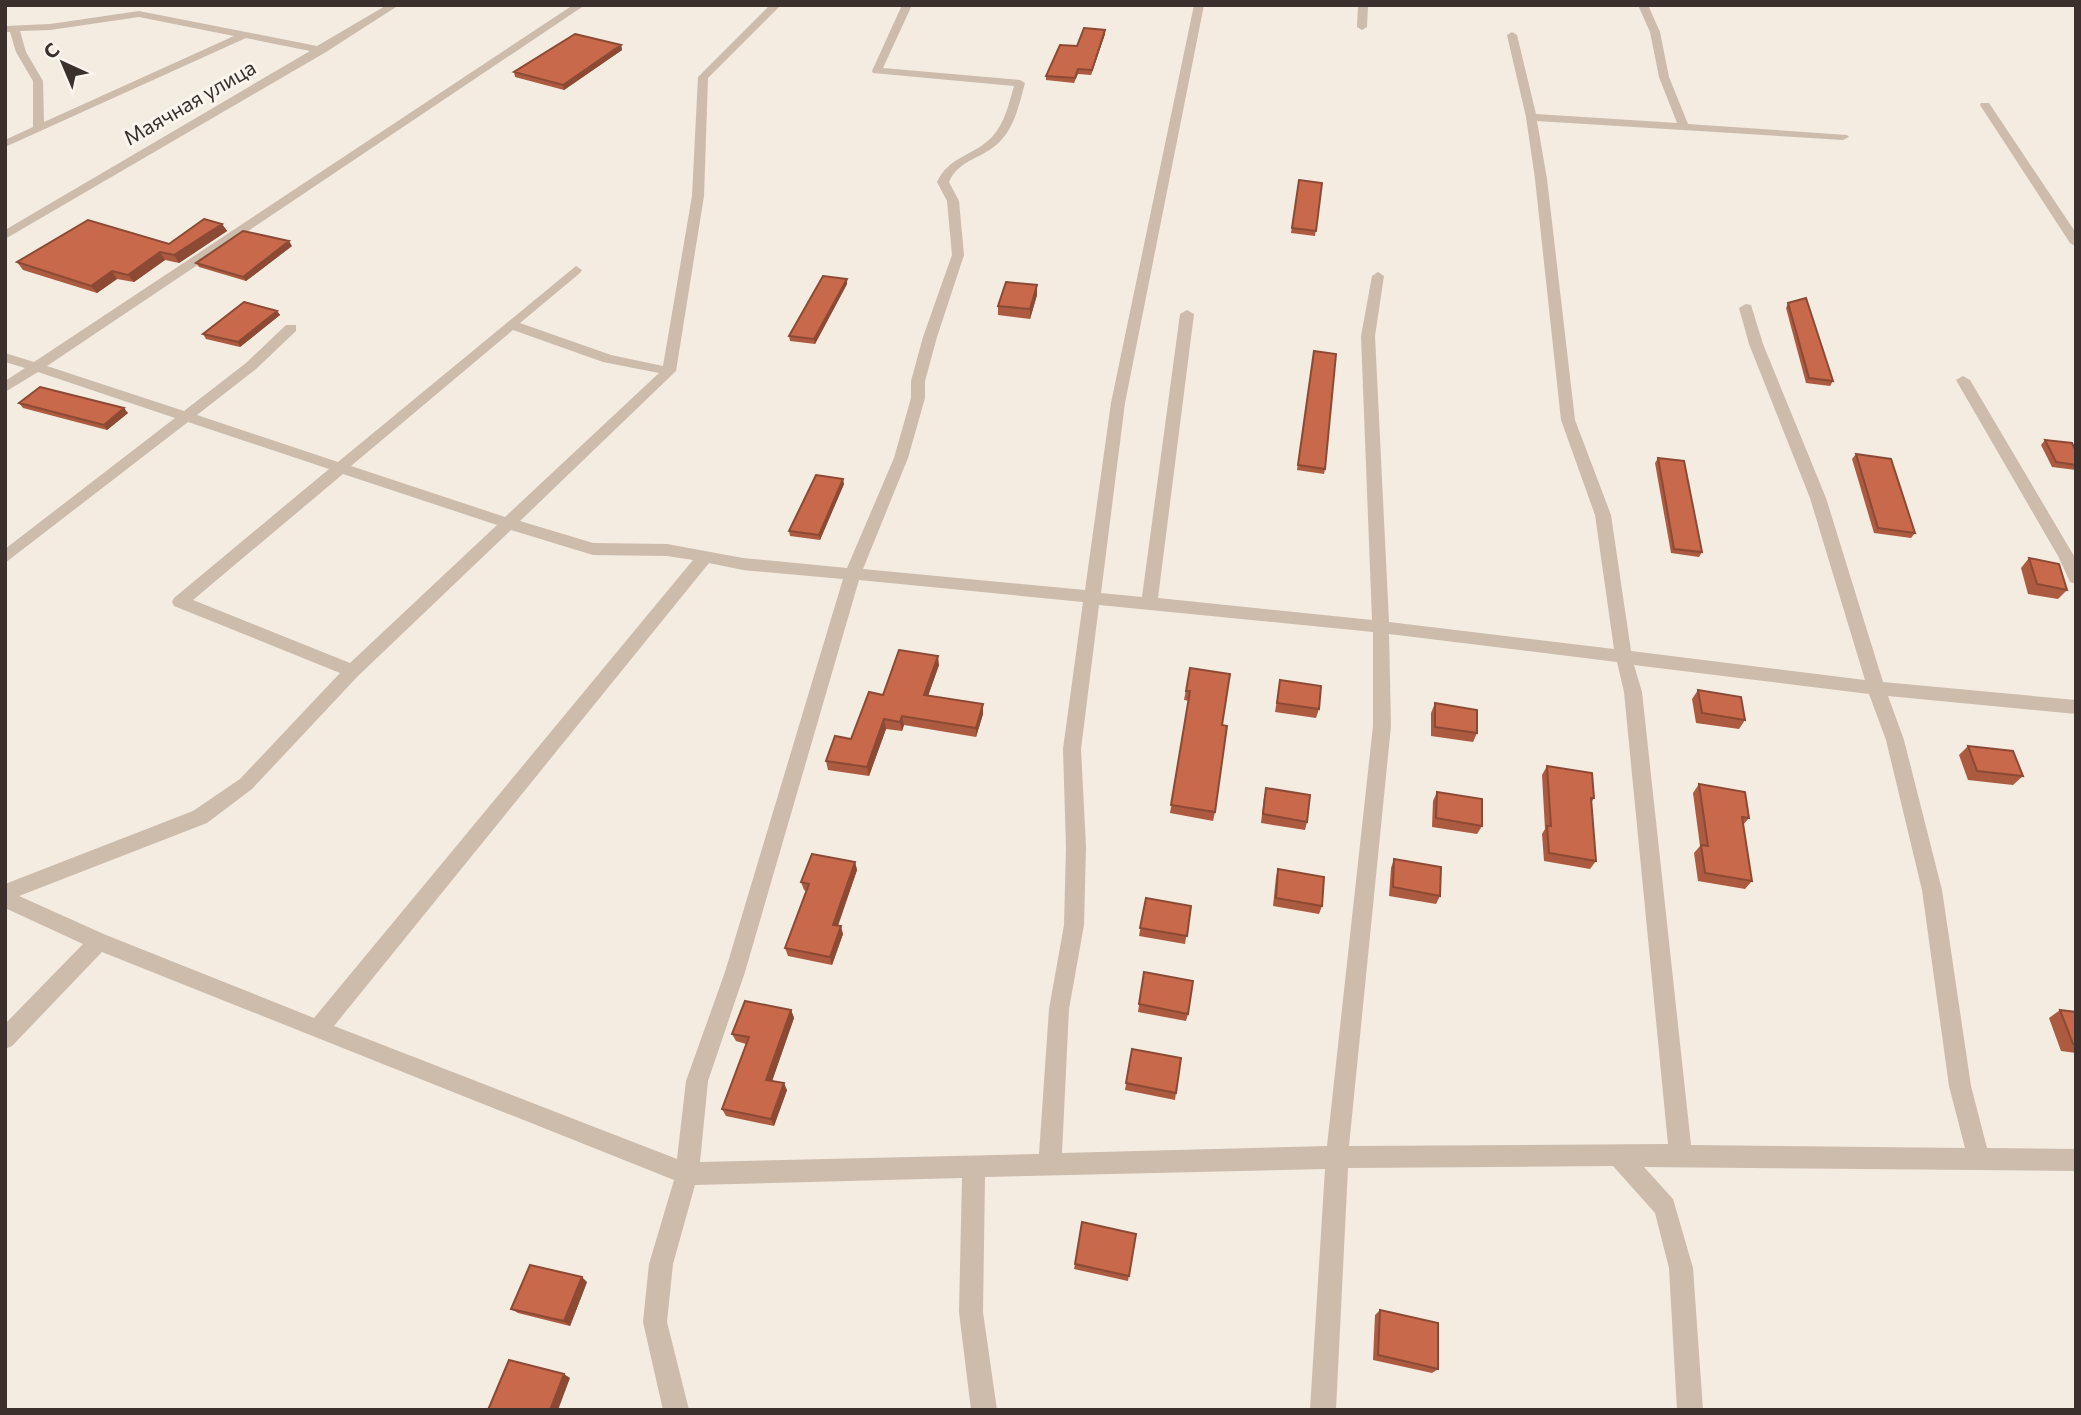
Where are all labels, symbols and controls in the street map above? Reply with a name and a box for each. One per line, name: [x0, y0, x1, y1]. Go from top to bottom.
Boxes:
north arrow: [28, 28, 98, 98]
text: С: [38, 38, 64, 63]
street label: Маячная улица: [119, 54, 260, 150]

